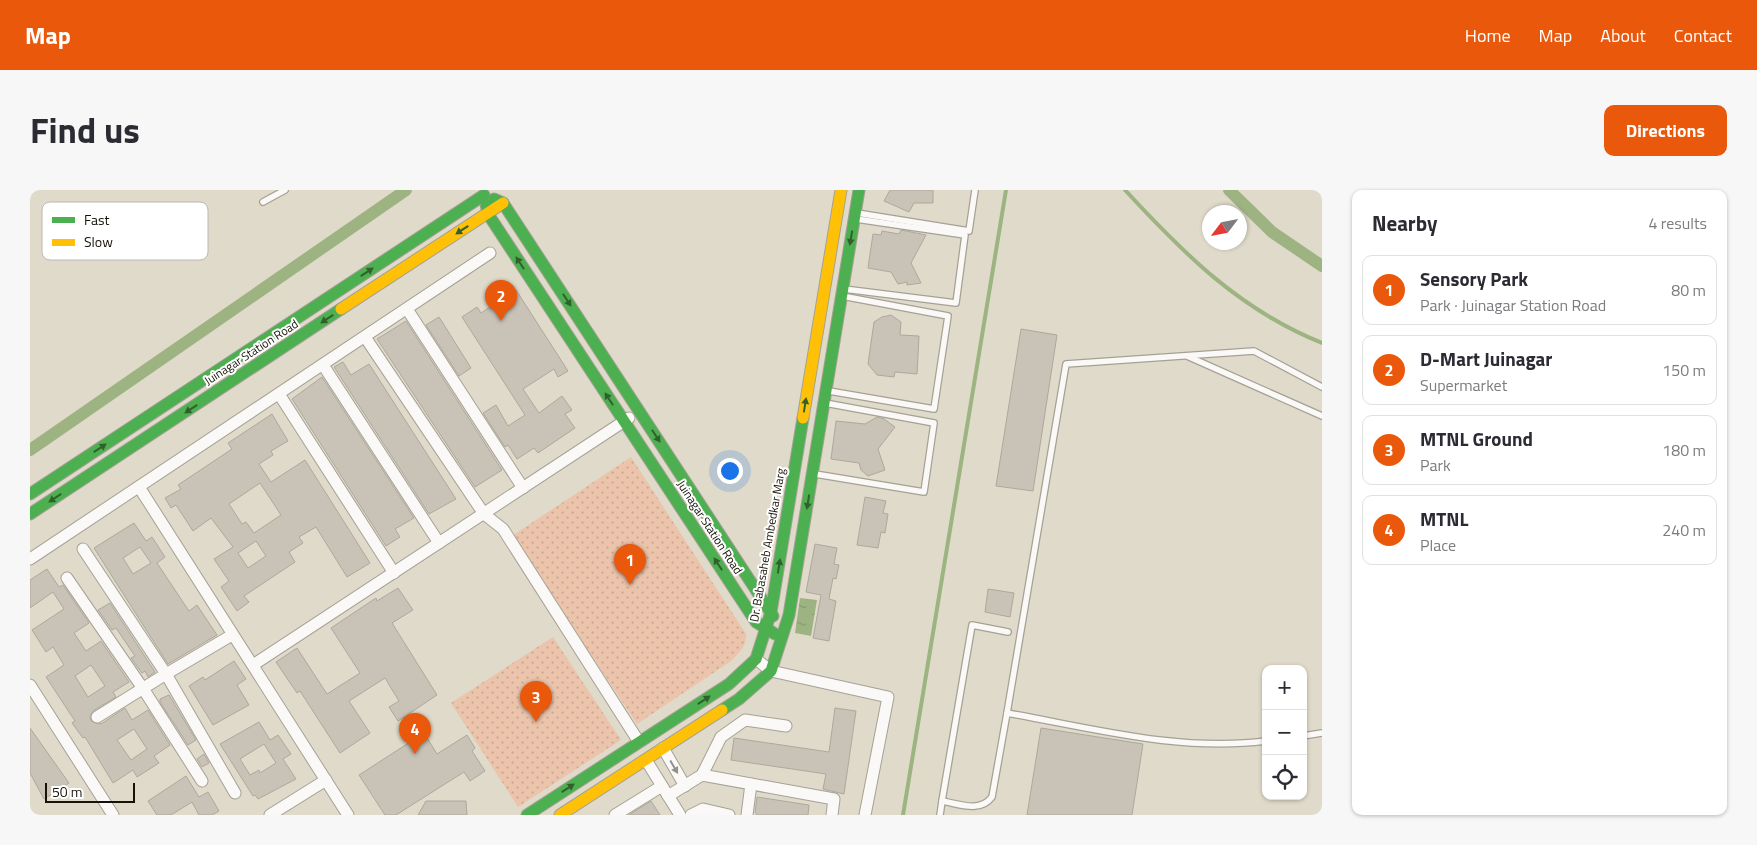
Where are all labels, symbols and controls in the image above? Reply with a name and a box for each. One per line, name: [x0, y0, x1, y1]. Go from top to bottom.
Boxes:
text: Map: [25, 17, 71, 53]
text: Home: [1465, 22, 1511, 49]
text: Map: [1539, 22, 1572, 49]
text: About: [1600, 22, 1646, 49]
text: Contact: [1674, 22, 1732, 49]
text: Find us: [30, 103, 140, 157]
button: Directions: [1604, 105, 1727, 156]
legend: [42, 202, 208, 260]
north arrow: [1202, 205, 1247, 250]
text: Nearby: [1372, 207, 1437, 239]
text: Fast: [84, 209, 109, 230]
text: 4 results: [1648, 211, 1707, 235]
one-way arrow: [456, 225, 469, 235]
one-way arrow: [846, 230, 854, 246]
text: Slow: [84, 231, 113, 252]
one-way arrow: [515, 257, 525, 270]
text: Sensory Park: [1420, 264, 1528, 293]
one-way arrow: [361, 268, 374, 277]
text: 1: [1385, 278, 1393, 302]
text: 80 m: [1671, 278, 1706, 302]
pin: 2: [485, 280, 517, 321]
one-way arrow: [562, 293, 571, 307]
text: Park · Juinagar Station Road: [1420, 293, 1606, 317]
street label: Juinagar Station Road: [200, 314, 302, 390]
one-way arrow: [320, 315, 333, 324]
text: D-Mart Juinagar: [1420, 344, 1552, 373]
text: 2: [1385, 358, 1393, 382]
text: 150 m: [1662, 358, 1706, 382]
text: Supermarket: [1420, 373, 1507, 397]
one-way arrow: [605, 393, 614, 406]
one-way arrow: [802, 397, 810, 413]
one-way arrow: [184, 404, 197, 413]
text: MTNL Ground: [1420, 424, 1533, 453]
one-way arrow: [651, 429, 661, 443]
text: 3: [1385, 438, 1393, 462]
text: 180 m: [1662, 438, 1706, 462]
one-way arrow: [93, 444, 107, 453]
text: Park: [1420, 453, 1451, 477]
your location: [717, 458, 743, 484]
street label: Dr. Babasaheb Ambedkar Marg: [744, 467, 790, 623]
street label: Juinagar Station Road: [672, 476, 748, 578]
one-way arrow: [48, 493, 62, 503]
one-way arrow: [803, 495, 811, 511]
text: MTNL: [1420, 504, 1468, 533]
text: 4: [1385, 518, 1393, 542]
text: 240 m: [1662, 518, 1706, 542]
text: Place: [1420, 533, 1456, 557]
pin: 1: [614, 544, 646, 585]
one-way arrow: [775, 557, 783, 573]
one-way arrow: [713, 558, 722, 571]
map controls: [1262, 665, 1307, 800]
button: +: [1262, 665, 1307, 710]
pin: 3: [520, 681, 552, 722]
one-way arrow: [698, 695, 711, 705]
button: −: [1262, 710, 1307, 755]
pin: 4: [399, 713, 431, 754]
button: locate: [1262, 755, 1307, 800]
one-way arrow: [670, 760, 679, 773]
scale bar: [45, 780, 135, 803]
text: 50 m: [52, 781, 82, 802]
one-way arrow: [561, 784, 575, 793]

